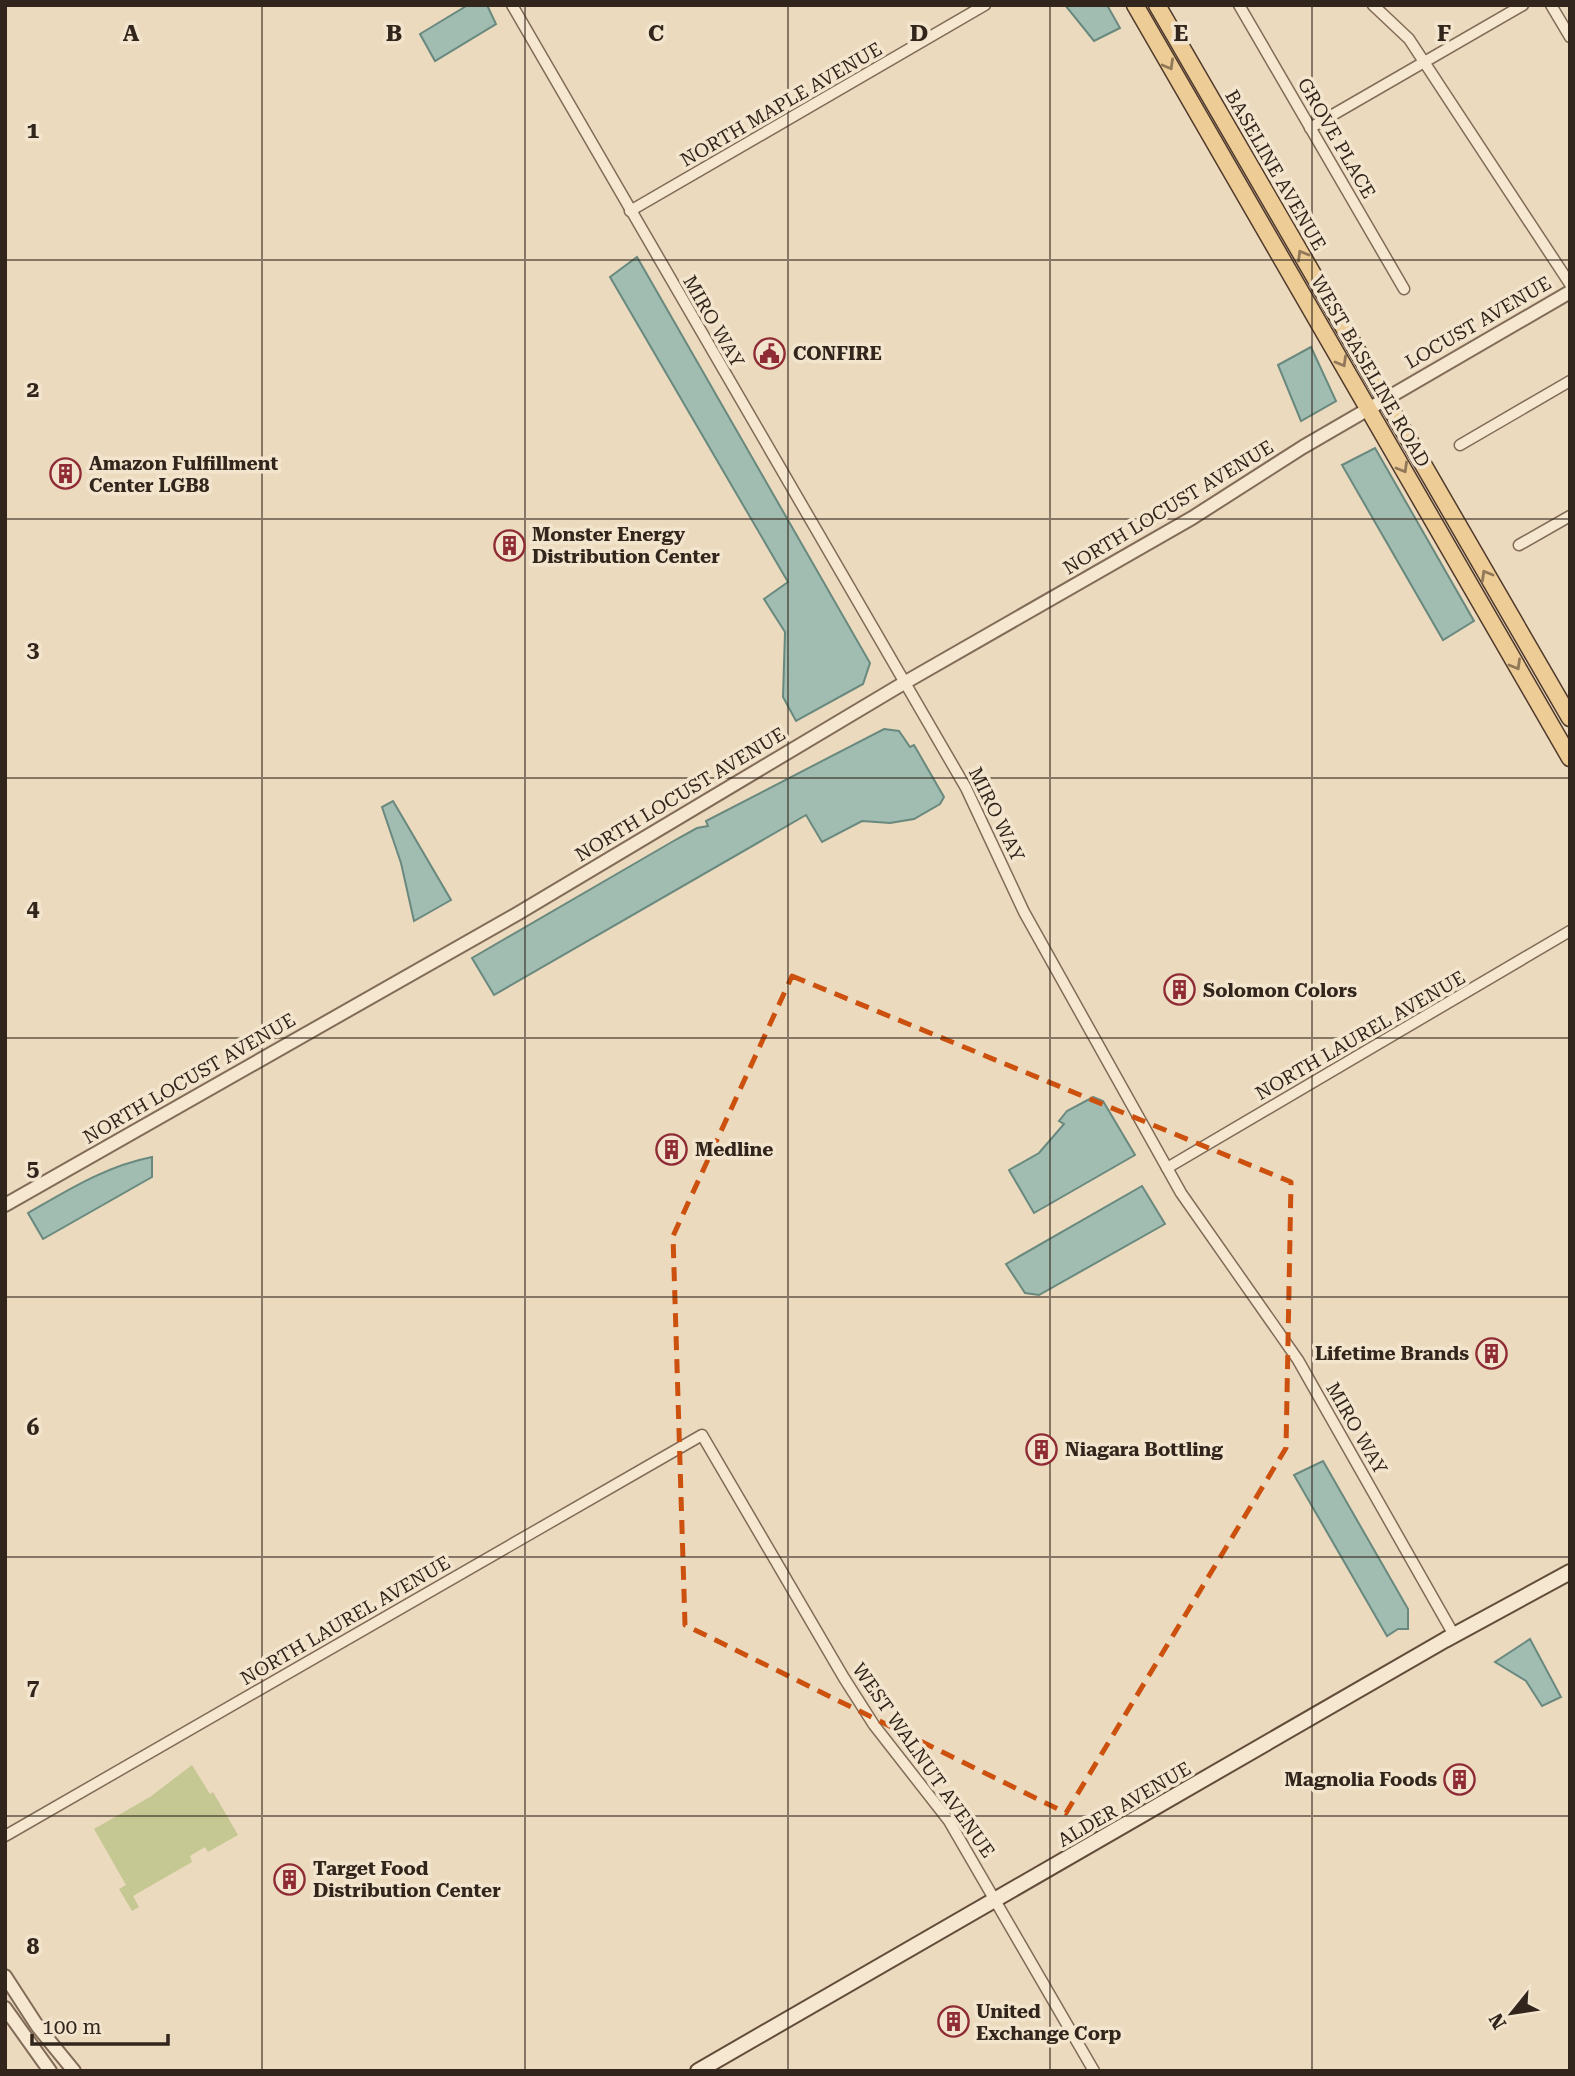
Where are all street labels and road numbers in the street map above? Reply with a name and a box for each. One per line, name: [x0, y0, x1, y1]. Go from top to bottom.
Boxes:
street label: NORTH MAPLE AVENUE: [676, 37, 886, 172]
street label: GROVE PLACE: [1293, 74, 1380, 203]
street label: BASELINE AVENUE: [1220, 86, 1331, 255]
street label: MIRO WAY: [678, 271, 749, 371]
street label: WEST BASELINE ROAD: [1306, 271, 1435, 471]
street label: LOCUST AVENUE: [1401, 271, 1555, 374]
street label: NORTH LOCUST AVENUE: [1059, 435, 1278, 579]
street label: NORTH LOCUST AVENUE: [571, 722, 790, 866]
street label: MIRO WAY: [964, 763, 1029, 865]
street label: NORTH LAUREL AVENUE: [1251, 966, 1469, 1105]
street label: NORTH LOCUST AVENUE: [79, 1008, 300, 1149]
street label: MIRO WAY: [1321, 1378, 1392, 1478]
street label: NORTH LAUREL AVENUE: [236, 1551, 454, 1690]
street label: WEST WALNUT AVENUE: [847, 1658, 1000, 1862]
street label: ALDER AVENUE: [1053, 1757, 1195, 1852]

